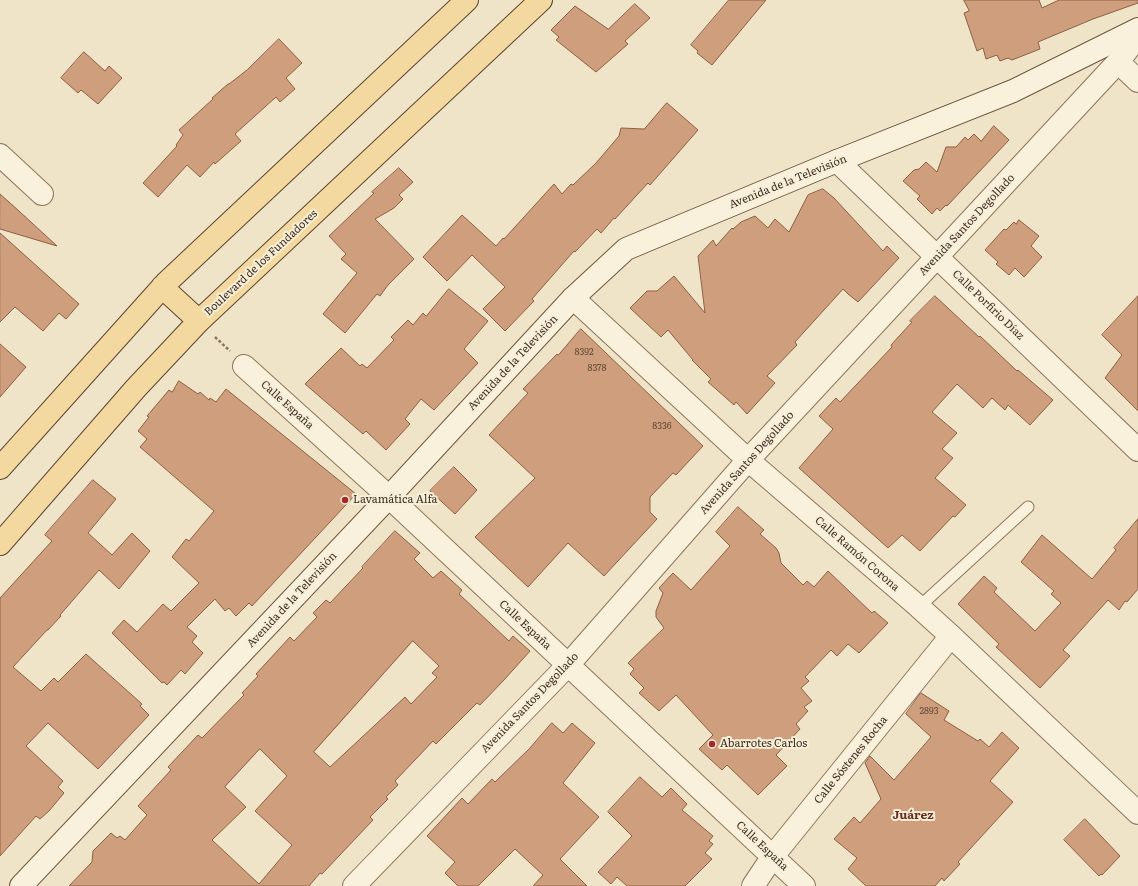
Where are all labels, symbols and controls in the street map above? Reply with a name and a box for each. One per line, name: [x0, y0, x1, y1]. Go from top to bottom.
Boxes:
street label: Avenida de la Televisión: [727, 152, 849, 212]
street label: Avenida Santos Degollado: [916, 171, 1018, 279]
street label: Boulevard de los Fundadores: [202, 207, 320, 319]
street label: Calle Porfirio Díaz: [949, 267, 1027, 343]
street label: Avenida de la Televisión: [465, 313, 561, 413]
house number: 8392: [575, 347, 593, 357]
house number: 8378: [587, 363, 607, 373]
street label: Calle España: [258, 378, 316, 432]
street label: Avenida Santos Degollado: [697, 409, 797, 517]
house number: 8336: [652, 421, 672, 431]
place label: Lavamática Alfa: [353, 493, 438, 507]
marker: Lavamática Alfa: [340, 495, 350, 505]
street label: Calle Ramón Corona: [812, 514, 902, 594]
street label: Avenida de la Televisión: [244, 550, 340, 650]
street label: Calle España: [496, 598, 554, 652]
street label: Avenida Santos Degollado: [479, 650, 581, 756]
house number: 2893: [919, 706, 939, 716]
street label: Calle Sóstenes Rocha: [812, 713, 890, 807]
place label: Abarrotes Carlos: [720, 737, 807, 751]
marker: Abarrotes Carlos: [707, 739, 717, 749]
district label: Juárez: [892, 808, 934, 822]
street label: Calle España: [733, 819, 791, 873]

